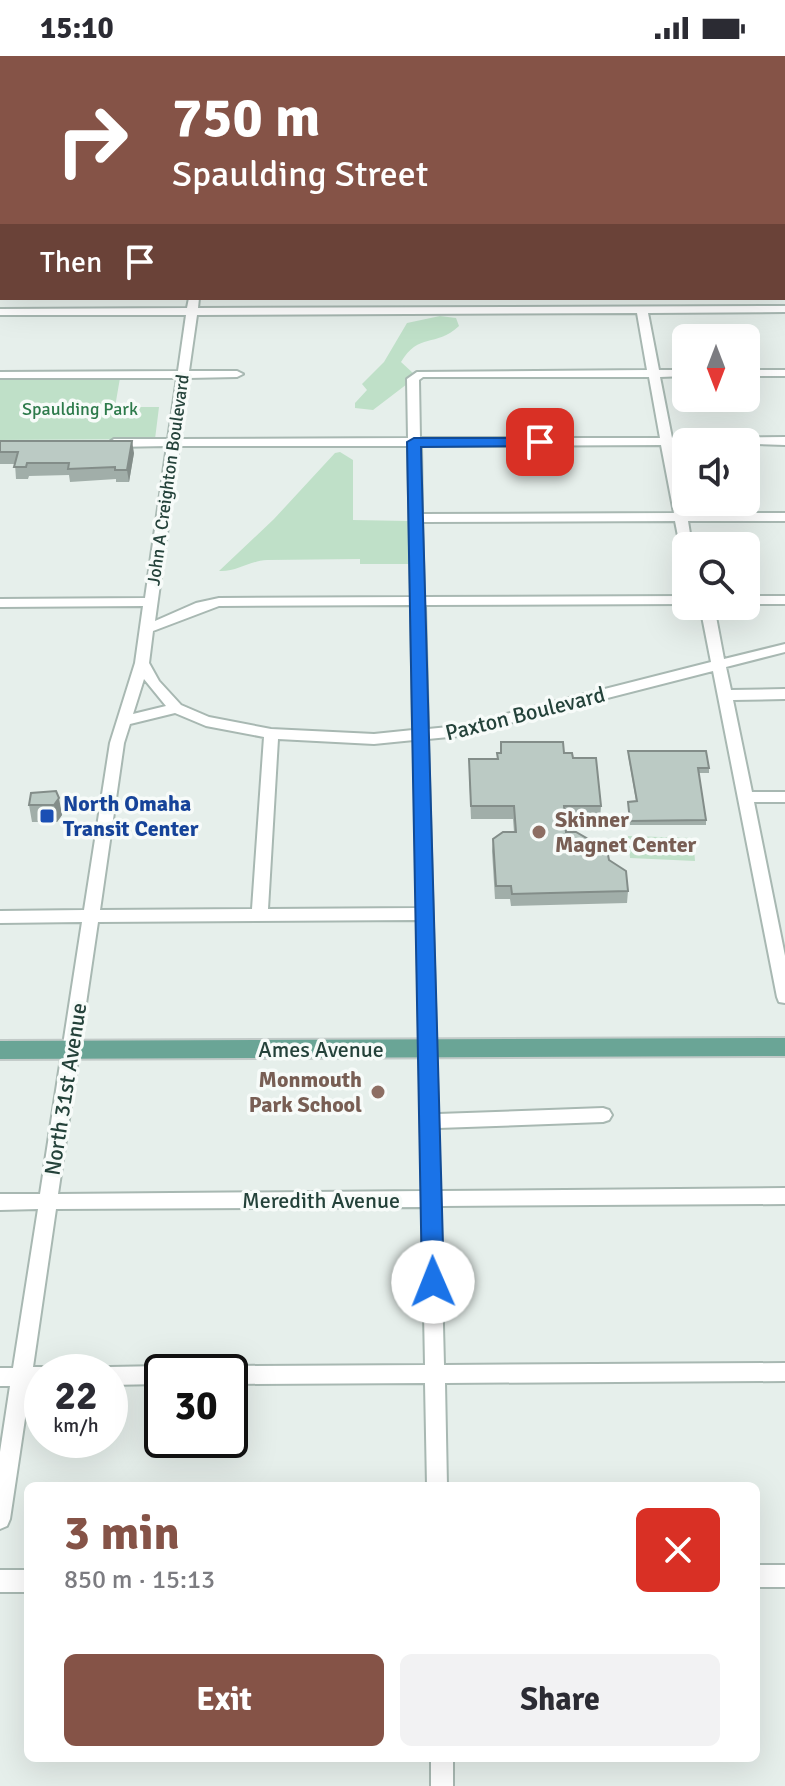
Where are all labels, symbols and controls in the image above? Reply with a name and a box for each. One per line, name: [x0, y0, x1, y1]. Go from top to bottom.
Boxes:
text: 15:10: [40, 10, 114, 47]
text: 750 m: [172, 83, 320, 152]
icon: right: [40, 88, 144, 192]
text: Spaulding Street: [172, 152, 428, 197]
icon: arrive: [118, 240, 162, 284]
text: Then: [40, 244, 102, 281]
north arrow: [672, 324, 760, 412]
map controls: [672, 324, 760, 620]
street label: John A Creighton Boulevard: [142, 373, 194, 587]
park label: Spaulding Park: [22, 398, 138, 420]
pin: [506, 408, 574, 476]
icon: arrive: [518, 420, 562, 464]
button: sound: [672, 428, 760, 516]
button: search: [672, 532, 760, 620]
street label: Paxton Boulevard: [442, 681, 608, 746]
place label: North Omaha Transit Center: [63, 790, 199, 842]
place label: Skinner Magnet Center: [555, 806, 697, 858]
marker: North Omaha Transit Center: [38, 807, 56, 825]
marker: Skinner Magnet Center: [530, 823, 548, 841]
street label: North 31st Avenue: [39, 1001, 92, 1177]
street label: Ames Avenue: [258, 1036, 384, 1063]
place label: Monmouth Park School: [249, 1066, 362, 1118]
marker: Monmouth Park School: [369, 1083, 387, 1101]
street label: Meredith Avenue: [242, 1187, 400, 1214]
position arrow: [391, 1240, 475, 1324]
speed limit sign: 30: [144, 1354, 248, 1458]
text: 22: [54, 1371, 98, 1421]
text: km/h: [53, 1413, 99, 1438]
text: 3 min: [64, 1504, 180, 1563]
button: close: [636, 1508, 720, 1592]
text: 850 m · 15:13: [64, 1564, 215, 1596]
button: Exit: [64, 1654, 384, 1746]
button: Share: [400, 1654, 720, 1746]

